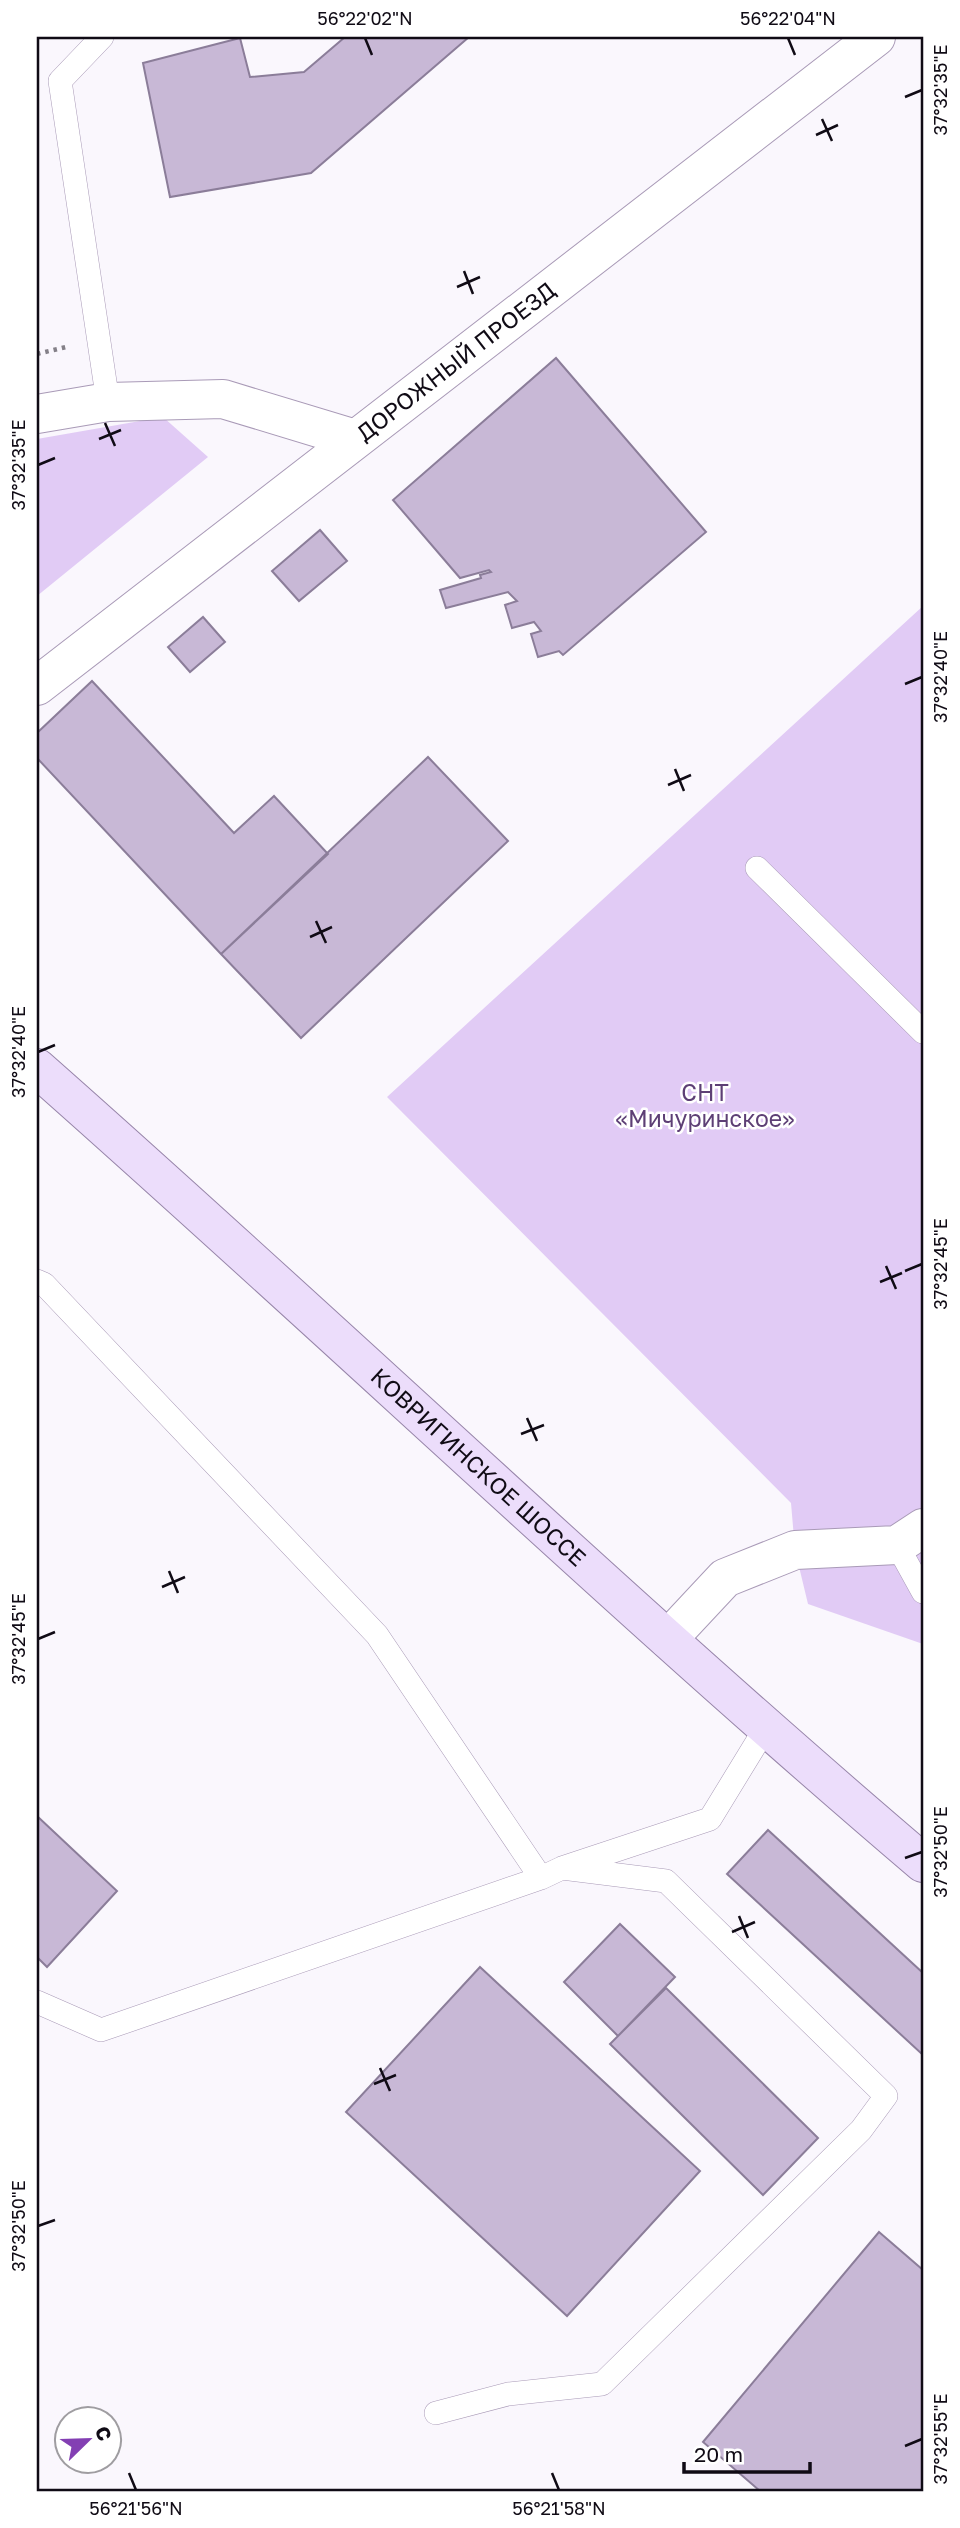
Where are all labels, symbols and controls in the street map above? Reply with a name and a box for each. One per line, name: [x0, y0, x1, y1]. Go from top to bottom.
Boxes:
text: 56°22'02"N: [317, 7, 413, 29]
text: 56°22'04"N: [740, 7, 836, 29]
text: 37°32'35"E: [929, 45, 951, 136]
street label: ДОРОЖНЫЙ ПРОЕЗД: [351, 275, 561, 446]
text: 37°32'35"E: [7, 420, 29, 511]
text: 37°32'40"E: [929, 631, 951, 723]
text: 37°32'40"E: [7, 1006, 29, 1098]
park label: СНТ «Мичуринское»: [615, 1078, 795, 1132]
text: 37°32'45"E: [929, 1218, 951, 1310]
street label: КОВРИГИНСКОЕ ШОССЕ: [366, 1361, 592, 1572]
text: 37°32'45"E: [7, 1593, 29, 1685]
text: 37°32'50"E: [929, 1806, 951, 1898]
text: 37°32'50"E: [7, 2180, 29, 2272]
text: 37°32'55"E: [929, 2394, 951, 2484]
north arrow: [52, 2406, 122, 2476]
text: С: [91, 2422, 117, 2444]
scale bar: [684, 2430, 810, 2474]
text: 20 m: [694, 2441, 743, 2467]
text: 56°21'56"N: [89, 2497, 183, 2519]
text: 56°21'58"N: [512, 2497, 606, 2519]

